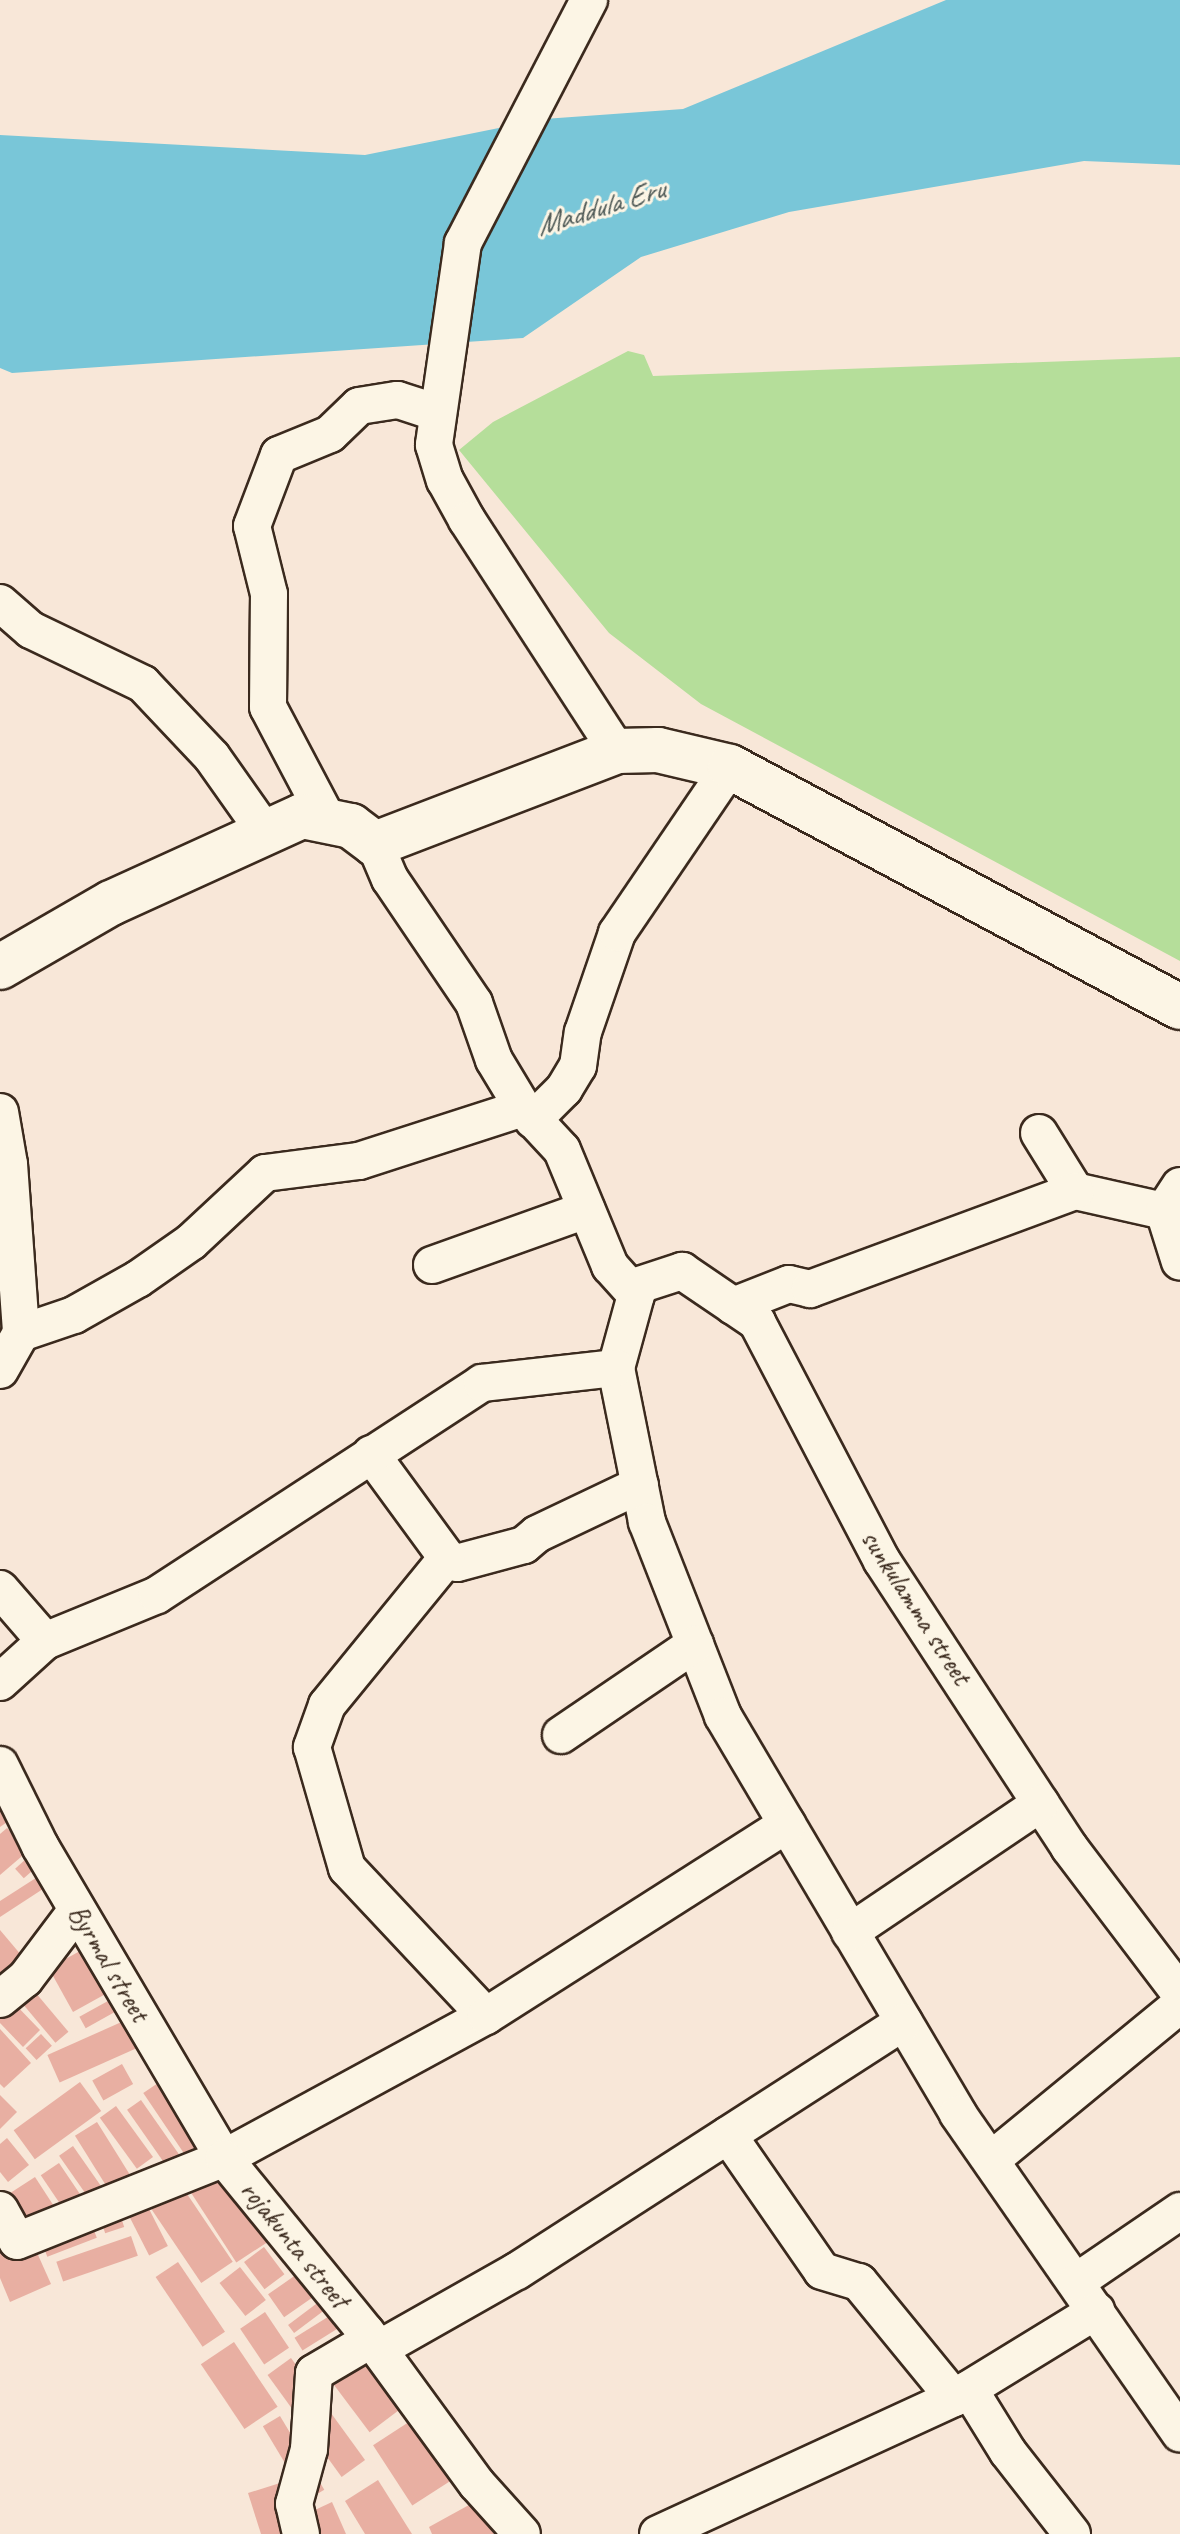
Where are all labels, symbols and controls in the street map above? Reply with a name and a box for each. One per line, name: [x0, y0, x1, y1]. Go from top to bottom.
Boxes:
water label: Maddula Eru: [532, 171, 668, 243]
street label: sunkulamma street: [854, 1523, 978, 1691]
street label: Byrmal street: [61, 1899, 157, 2027]
street label: rojakunta street: [233, 2173, 357, 2315]

